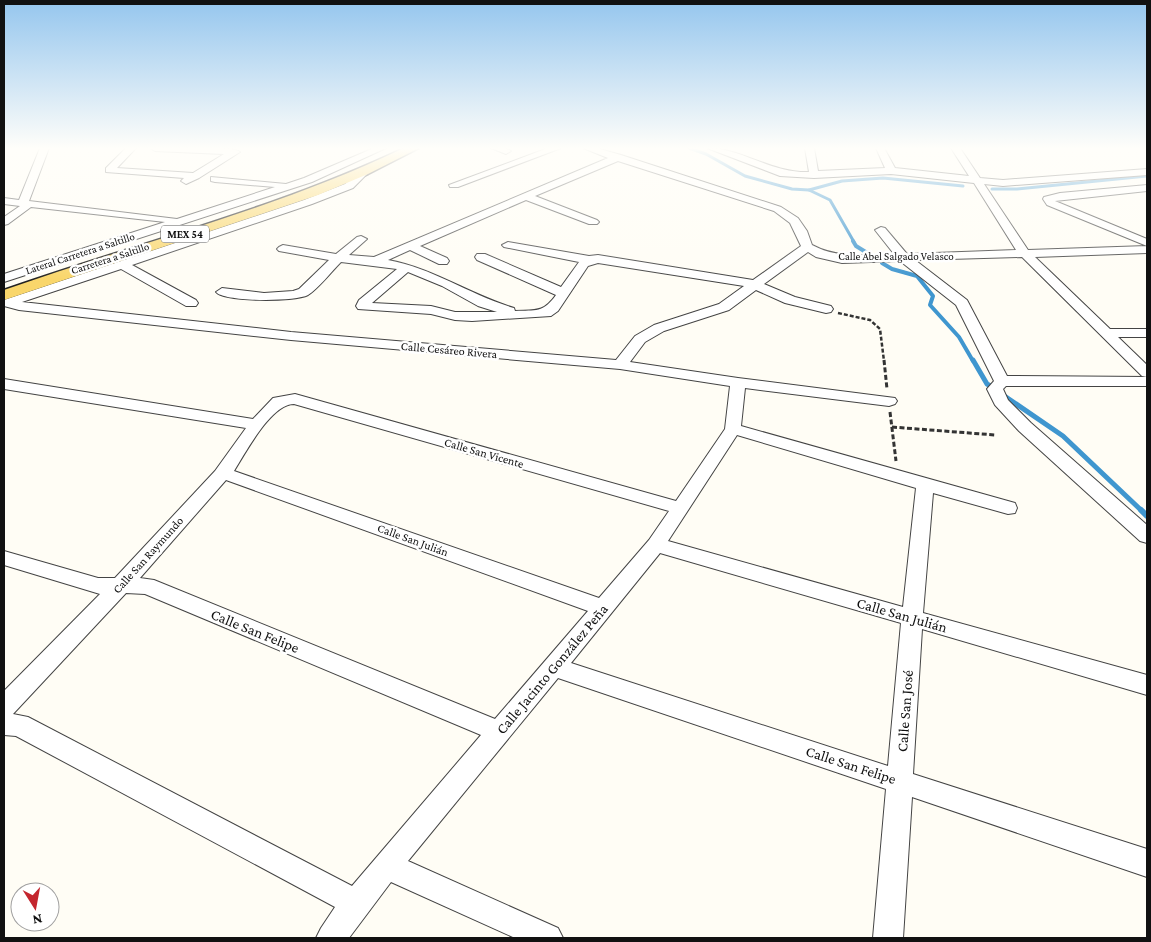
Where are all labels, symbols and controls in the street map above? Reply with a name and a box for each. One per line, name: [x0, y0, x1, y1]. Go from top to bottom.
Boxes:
road number: MEX 54: [161, 225, 209, 242]
street label: Lateral Carretera a Saltillo: [24, 229, 136, 277]
street label: Carretera a Saltillo: [69, 239, 151, 277]
street label: Calle Abel Salgado Velasco: [838, 250, 954, 263]
street label: Calle Cesáreo Rivera: [400, 339, 498, 361]
street label: Calle San Vicente: [443, 435, 525, 471]
street label: Calle San Raymundo: [110, 514, 186, 596]
street label: Calle San Julián: [376, 521, 451, 560]
street label: Calle San Julián: [855, 594, 949, 636]
street label: Calle Jacinto González Peña: [493, 601, 612, 738]
street label: Calle San Felipe: [208, 606, 302, 657]
street label: Calle San José: [894, 669, 917, 753]
street label: Calle San Felipe: [804, 743, 898, 788]
north arrow: [10, 882, 60, 932]
text: N: [31, 911, 44, 929]

